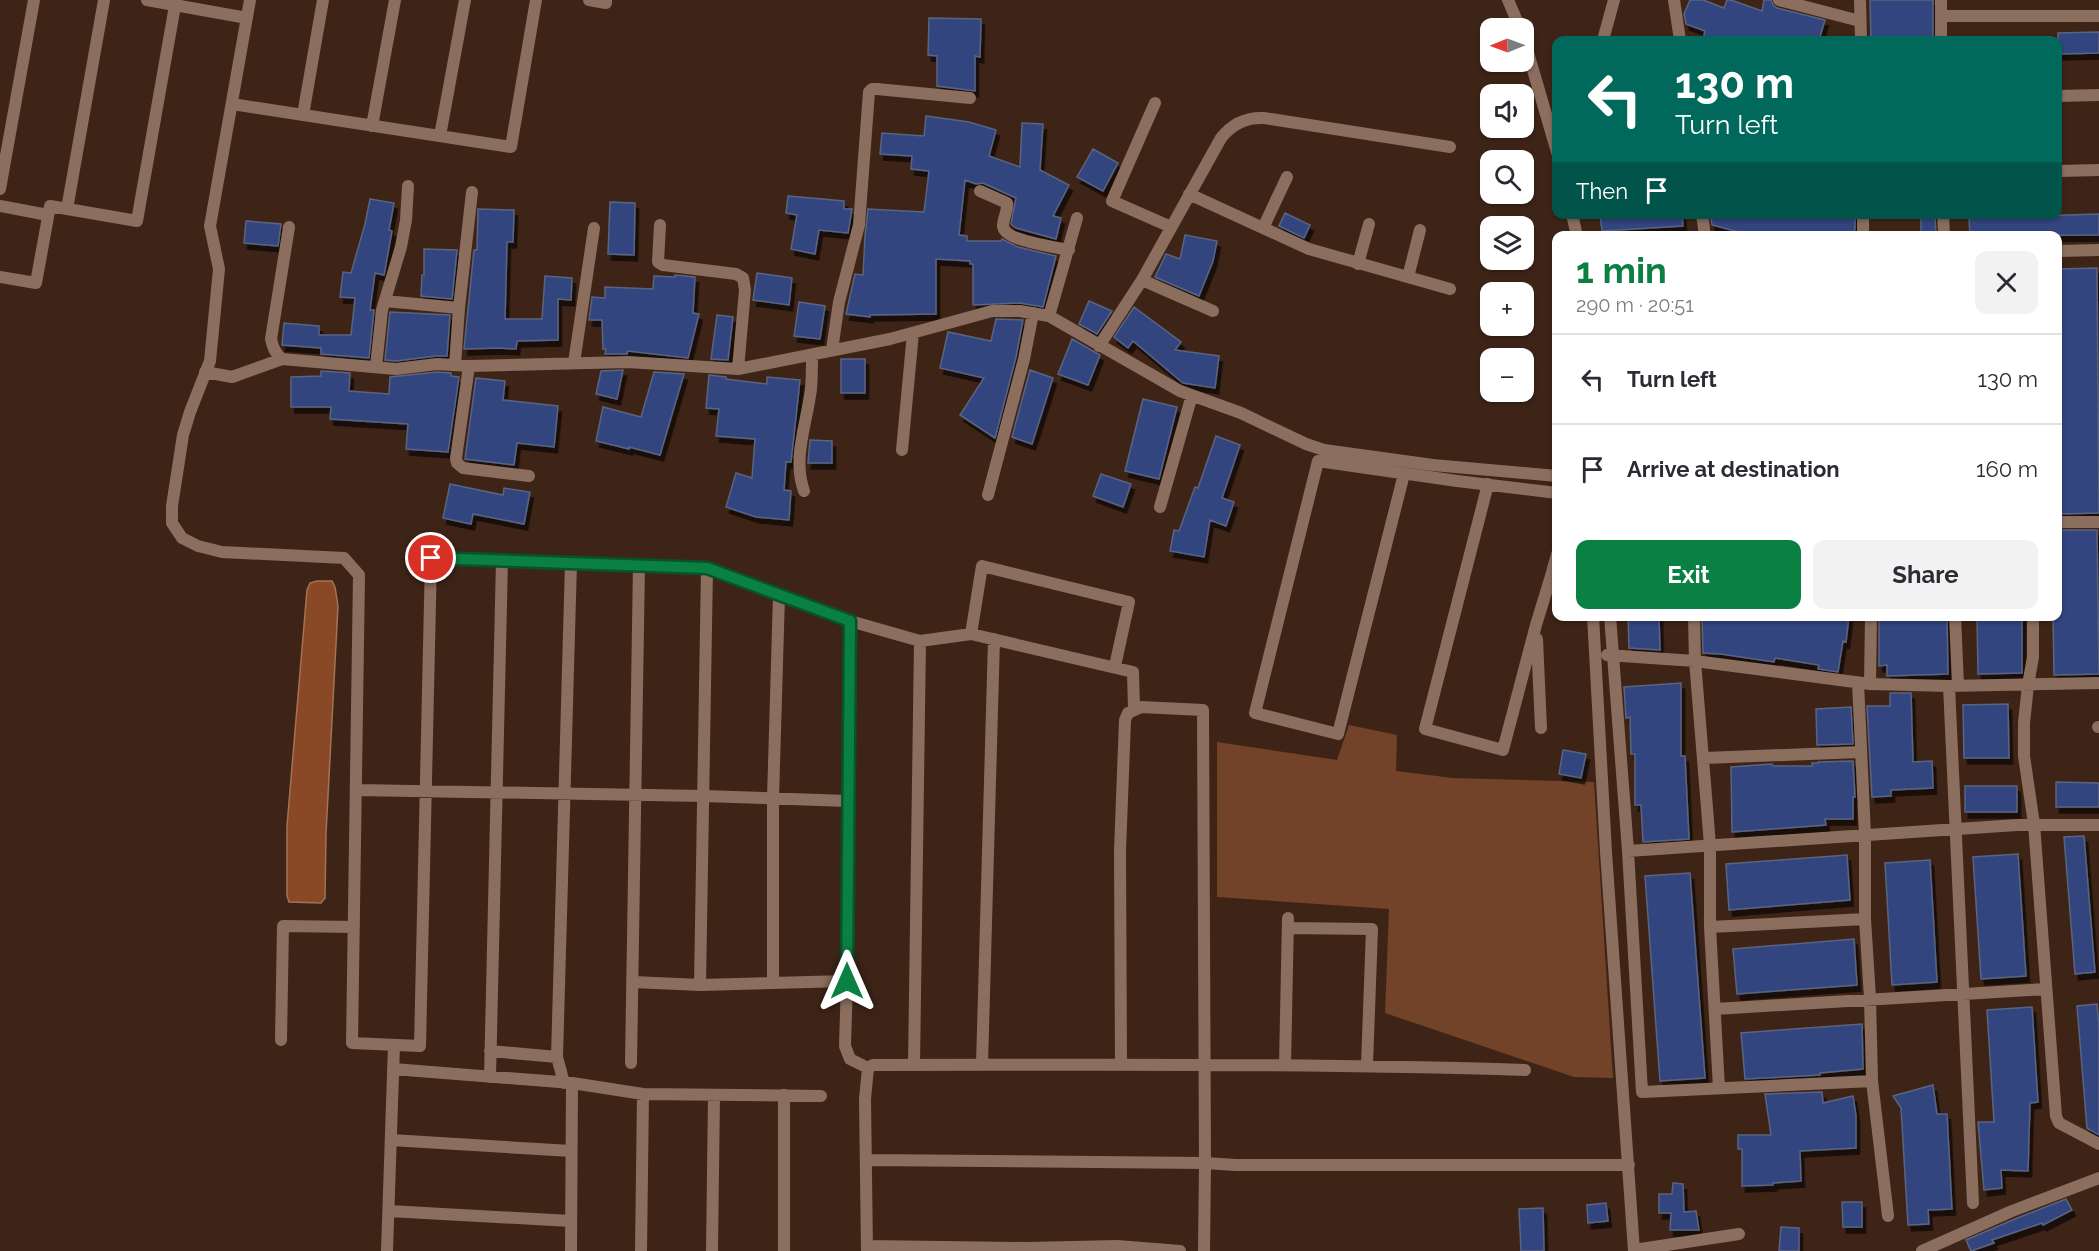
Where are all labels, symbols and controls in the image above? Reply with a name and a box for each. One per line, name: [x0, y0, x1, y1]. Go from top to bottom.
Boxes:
north arrow: [1480, 18, 1534, 72]
map controls: [1480, 18, 1534, 402]
text: 130 m: [1675, 59, 1794, 108]
icon: left: [1576, 60, 1654, 138]
button: sound: [1480, 84, 1534, 138]
text: Turn left: [1675, 109, 1778, 140]
button: search: [1480, 150, 1534, 204]
icon: arrive: [1640, 174, 1673, 207]
text: Then: [1576, 178, 1628, 204]
button: layers: [1480, 216, 1534, 270]
text: 1 min: [1576, 249, 1667, 291]
button: close: [1975, 251, 2038, 314]
button: +: [1480, 282, 1534, 336]
text: 290 m · 20:51: [1576, 293, 1694, 317]
button: −: [1480, 348, 1534, 402]
icon: left: [1576, 363, 1609, 396]
text: Turn left: [1627, 366, 1717, 392]
text: 130 m: [1978, 366, 2038, 392]
icon: arrive: [1576, 453, 1609, 486]
text: Arrive at destination: [1627, 456, 1840, 482]
text: 160 m: [1976, 456, 2038, 482]
pin: [405, 532, 456, 583]
button: Exit: [1576, 540, 1801, 609]
button: Share: [1813, 540, 2038, 609]
icon: arrive: [414, 541, 447, 574]
position arrow: [815, 949, 879, 1013]

